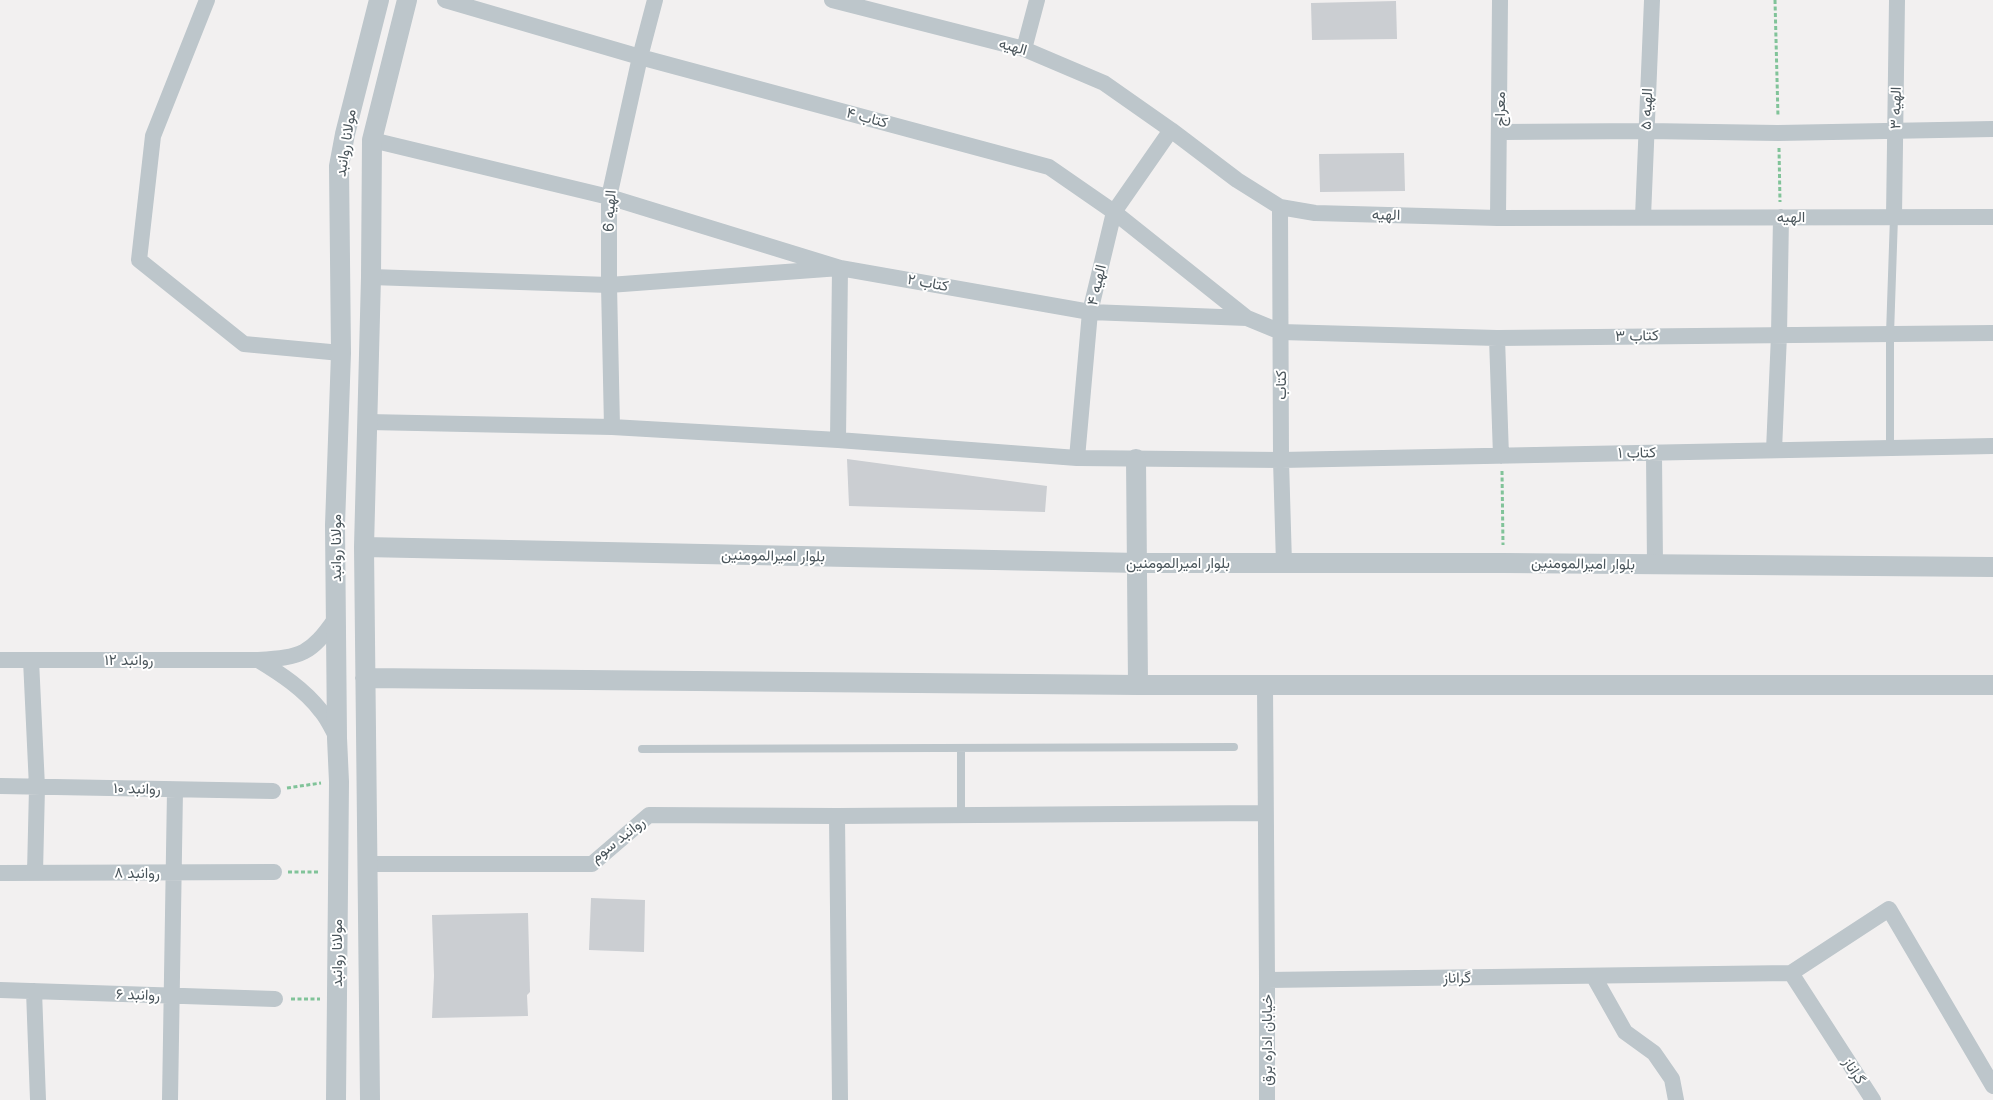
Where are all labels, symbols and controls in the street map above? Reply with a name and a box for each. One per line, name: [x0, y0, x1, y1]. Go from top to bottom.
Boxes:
street label: الهیه: [997, 34, 1029, 60]
street label: الهیه ۳: [1887, 87, 1905, 129]
street label: الهیه ۵: [1637, 88, 1657, 130]
street label: معراج: [1491, 92, 1509, 126]
street label: کتاب ۴: [844, 104, 890, 132]
street label: مولانا روانبد: [332, 108, 360, 178]
street label: الهیه 6: [600, 190, 620, 232]
street label: الهیه: [1372, 206, 1400, 224]
street label: الهیه: [1777, 208, 1805, 226]
street label: الهیه ۴: [1084, 263, 1110, 307]
street label: کتاب ۲: [906, 271, 950, 295]
street label: کتاب ۳: [1615, 327, 1659, 345]
street label: کتاب: [1272, 370, 1290, 400]
street label: کتاب ۱: [1618, 444, 1656, 462]
street label: مولانا روانبد: [327, 514, 345, 582]
street label: بلوار امیرالمومنین: [721, 546, 825, 566]
street label: بلوار امیرالمومنین: [1126, 554, 1230, 572]
street label: بلوار امیرالمومنین: [1531, 554, 1635, 574]
street label: روانبد ۱۲: [105, 651, 153, 669]
street label: روانبد ۱۰: [113, 780, 161, 798]
street label: روانبد سوم: [587, 813, 649, 867]
street label: روانبد ۸: [114, 864, 160, 882]
street label: مولانا روانبد: [328, 919, 346, 987]
street label: گراناز: [1443, 969, 1471, 987]
street label: روانبد ۶: [116, 985, 160, 1005]
street label: خیابان اداره برق: [1258, 994, 1276, 1086]
street label: گراناز: [1839, 1054, 1869, 1088]

